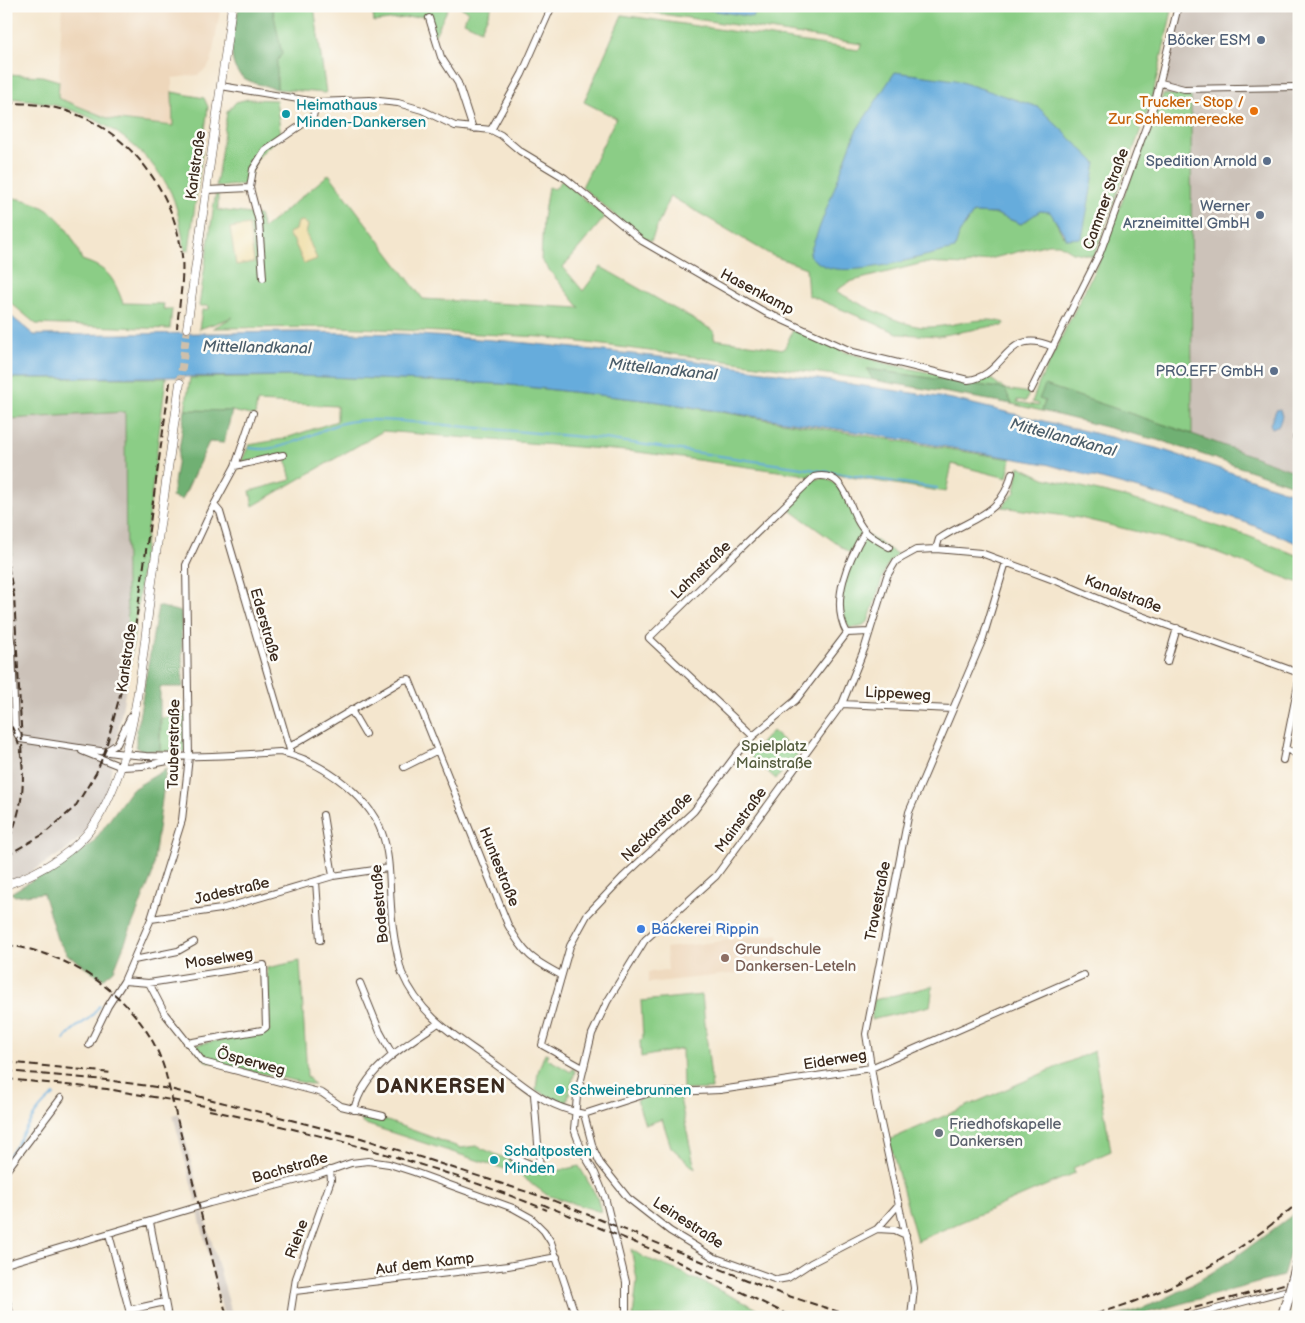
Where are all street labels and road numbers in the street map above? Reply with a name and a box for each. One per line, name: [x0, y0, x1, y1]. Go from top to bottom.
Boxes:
street label: Karlstraße: [182, 129, 210, 201]
street label: Cammer Straße: [1079, 146, 1133, 252]
street label: Hasenkamp: [717, 265, 797, 320]
street label: Lahnstraße: [667, 537, 735, 603]
street label: Kanalstraße: [1082, 571, 1164, 617]
street label: Ederstraße: [245, 586, 285, 664]
street label: Karlstraße: [113, 622, 141, 694]
street label: Lippeweg: [865, 683, 931, 705]
street label: Tauberstraße: [164, 699, 184, 789]
street label: Mainstraße: [711, 783, 771, 856]
street label: Neckarstraße: [617, 788, 697, 866]
street label: Huntestraße: [475, 825, 524, 909]
street label: Travestraße: [861, 859, 895, 942]
street label: Bodestraße: [367, 864, 393, 944]
street label: Jadestraße: [193, 873, 271, 909]
street label: Moselweg: [184, 944, 254, 974]
street label: Ösperweg: [215, 1044, 287, 1080]
street label: Eiderweg: [802, 1046, 868, 1074]
street label: Bachstraße: [250, 1148, 330, 1188]
street label: Leinestraße: [649, 1193, 727, 1253]
street label: Riehe: [281, 1217, 313, 1261]
street label: Auf dem Kamp: [375, 1248, 476, 1279]

